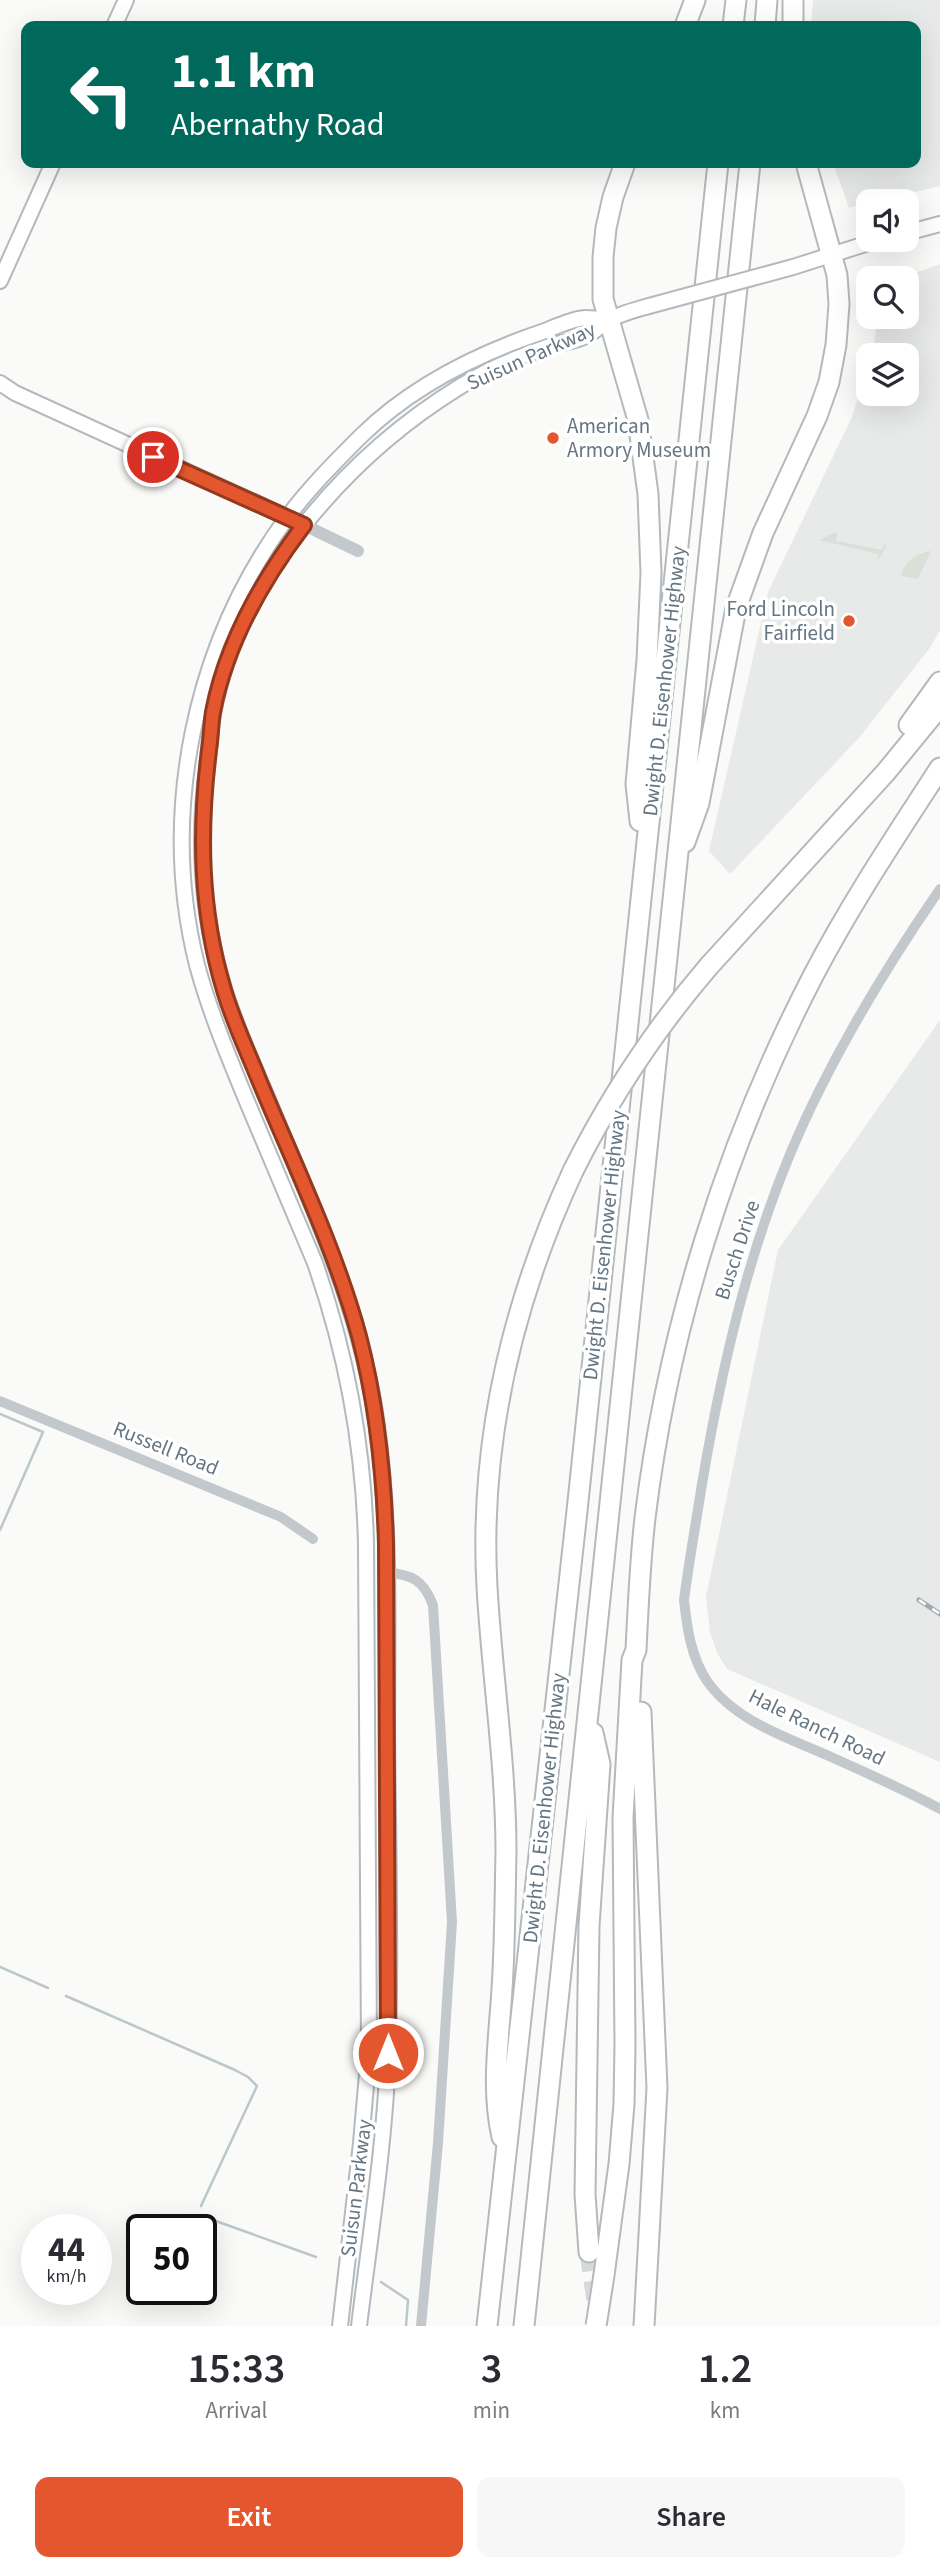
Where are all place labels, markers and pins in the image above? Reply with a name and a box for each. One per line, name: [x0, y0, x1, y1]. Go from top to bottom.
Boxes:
place label: American Armory Museum: [567, 411, 711, 465]
pin: [123, 427, 183, 487]
marker: American Armory Museum: [545, 430, 561, 446]
place label: Ford Lincoln Fairfield: [726, 594, 835, 648]
marker: Ford Lincoln Fairfield: [841, 613, 857, 629]

